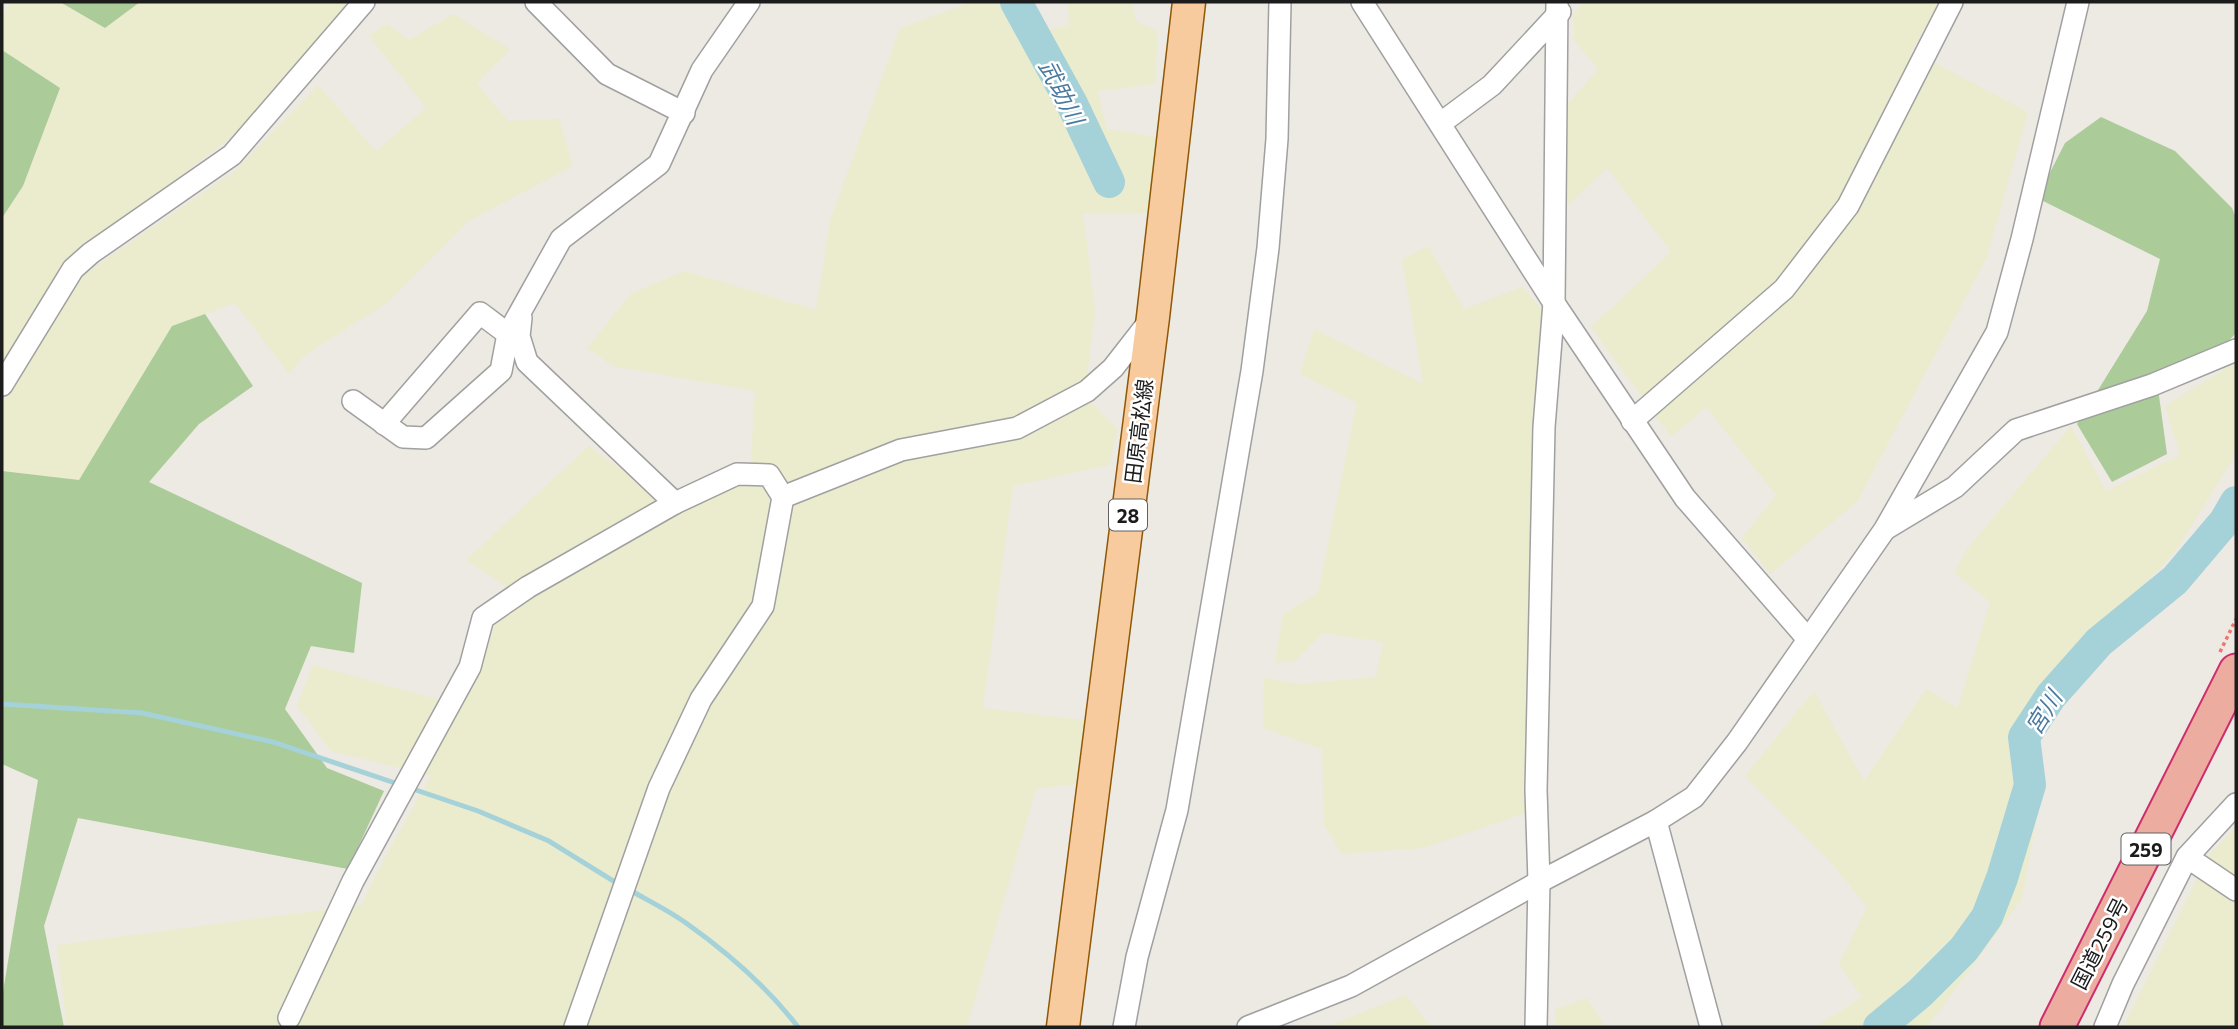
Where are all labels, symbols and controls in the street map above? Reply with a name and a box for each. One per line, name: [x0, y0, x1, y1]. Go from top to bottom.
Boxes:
water label: 武助川: [1034, 55, 1091, 132]
street label: 田原高松線: [1119, 377, 1157, 485]
road number: 28: [1109, 500, 1147, 530]
water label: 宮川: [2019, 683, 2069, 739]
road number: 259: [2122, 834, 2170, 864]
street label: 国道259号: [2065, 893, 2133, 993]

